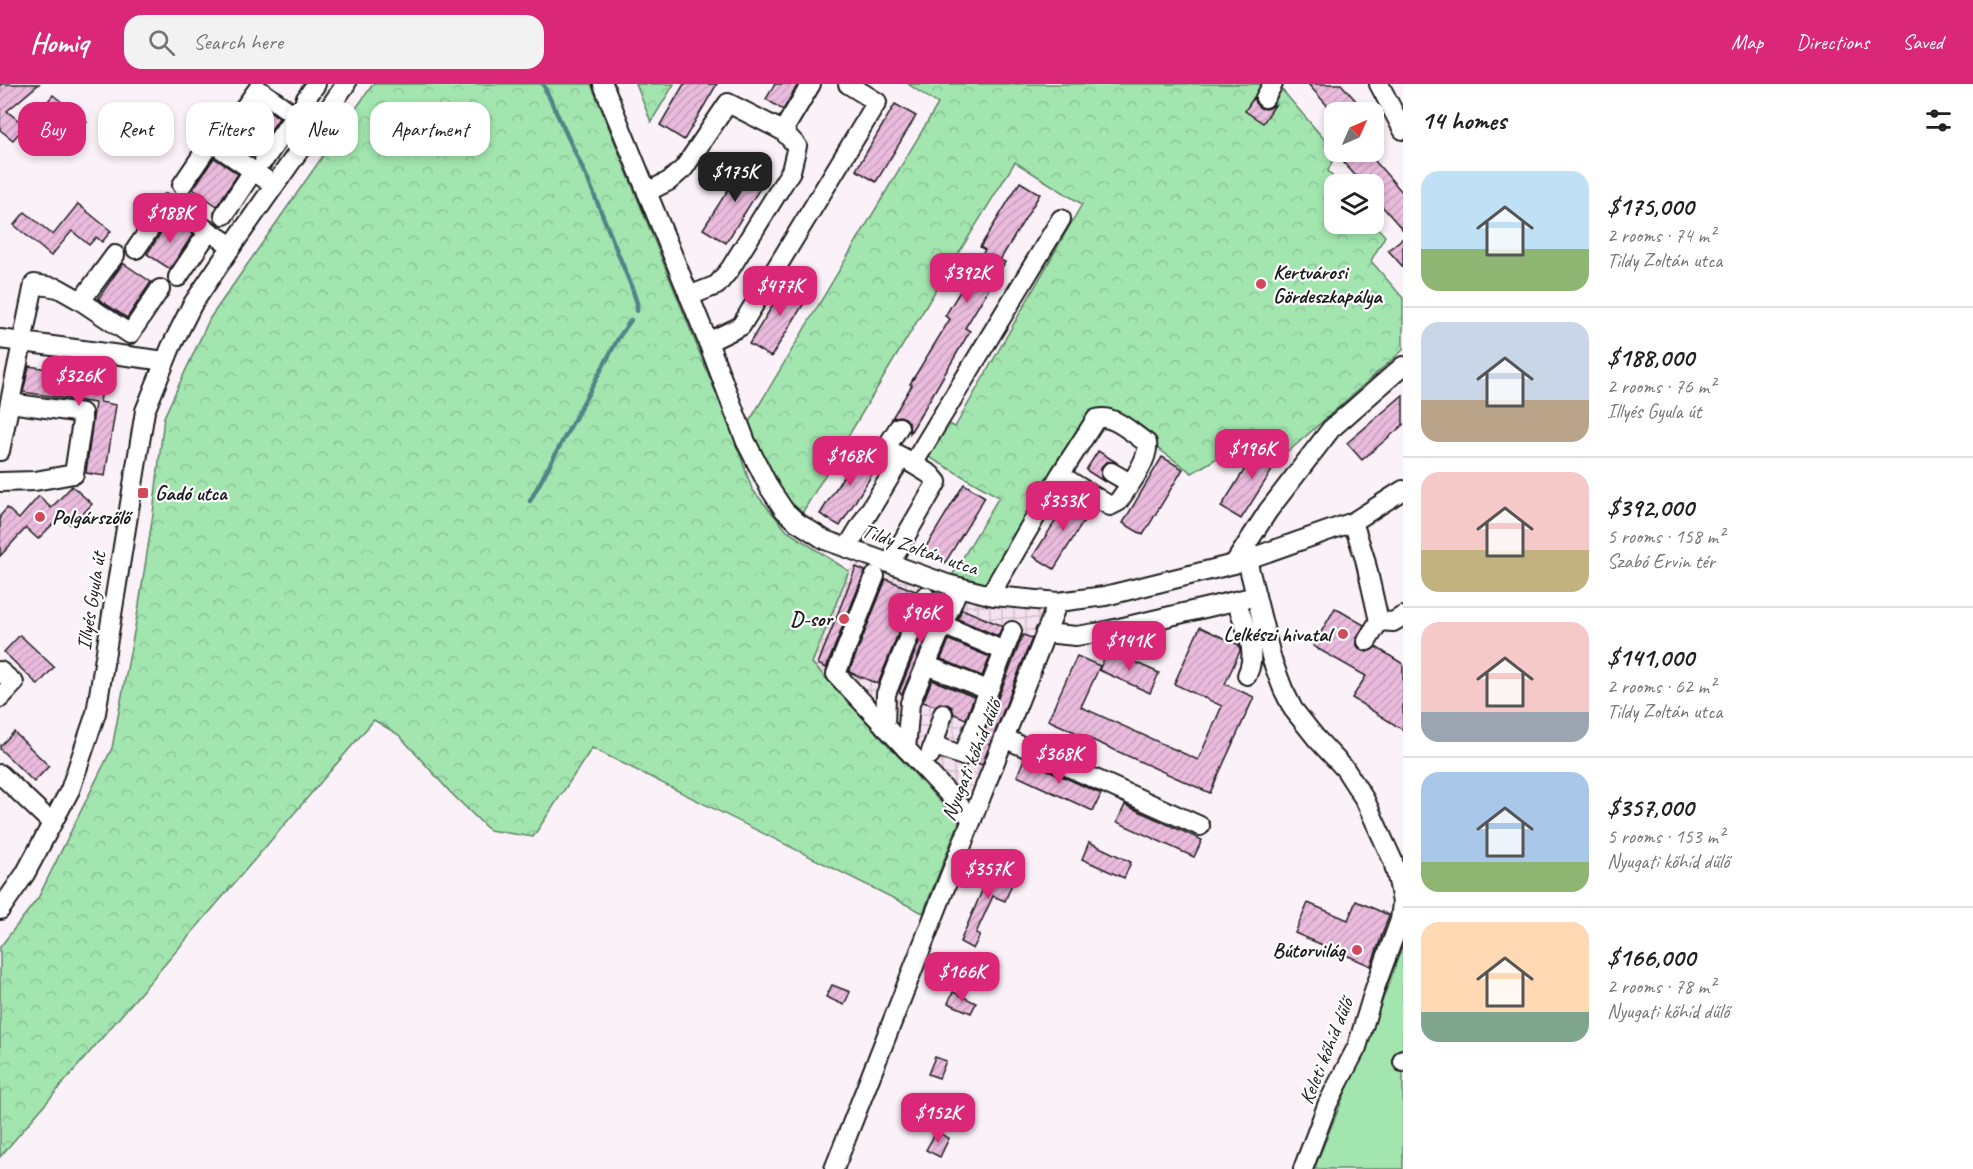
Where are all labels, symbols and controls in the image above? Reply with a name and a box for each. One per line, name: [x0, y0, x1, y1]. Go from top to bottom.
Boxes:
search box: [124, 15, 544, 69]
text: Homiq: [30, 25, 88, 60]
icon: search: [145, 26, 178, 59]
text: Search here: [193, 28, 283, 56]
text: Map: [1731, 29, 1763, 55]
text: Directions: [1796, 29, 1869, 55]
text: Saved: [1902, 29, 1943, 55]
chip: Buy: [18, 102, 86, 156]
chip: Rent: [98, 102, 174, 156]
chip: Filters: [186, 102, 274, 156]
chip: New: [286, 102, 358, 156]
chip: Apartment: [370, 102, 490, 156]
north arrow: [1324, 102, 1384, 162]
map controls: [1324, 102, 1384, 234]
text: 14 homes: [1421, 104, 1506, 137]
icon: filters: [1922, 104, 1955, 137]
pin: $175K: [693, 152, 777, 203]
text: $175K: [712, 159, 758, 184]
button: layers: [1324, 174, 1384, 234]
text: $175,000: [1607, 190, 1694, 223]
pin: $188K: [128, 193, 212, 244]
icon: home: [1469, 195, 1541, 267]
text: $188K: [147, 200, 193, 225]
text: 2 rooms · 74 m²: [1607, 223, 1715, 248]
text: Tildy Zoltán utca: [1607, 248, 1722, 273]
pin: $392K: [925, 253, 1009, 304]
place label: Kertvárosi Gördeszkapálya: [1273, 259, 1383, 310]
text: $392K: [944, 260, 990, 285]
pin: $477K: [738, 266, 822, 317]
text: $477K: [757, 273, 803, 298]
marker: Kertvárosi Gördeszkapálya: [1254, 277, 1268, 291]
text: $188,000: [1607, 341, 1694, 374]
icon: home: [1469, 346, 1541, 418]
pin: $326K: [37, 356, 121, 407]
text: $326K: [56, 363, 102, 388]
text: 2 rooms · 76 m²: [1607, 374, 1715, 399]
text: Illyés Gyula út: [1607, 399, 1701, 424]
pin: $196K: [1210, 429, 1294, 480]
pin: $168K: [808, 436, 892, 487]
text: $196K: [1229, 436, 1275, 461]
text: $168K: [827, 443, 873, 468]
place label: Gadó utca: [155, 480, 228, 506]
pin: $353K: [1021, 481, 1105, 532]
marker: Gadó utca: [136, 486, 150, 500]
text: $353K: [1040, 488, 1086, 513]
text: $392,000: [1607, 491, 1694, 524]
icon: home: [1469, 496, 1541, 568]
place label: Polgárszőlő: [52, 504, 133, 530]
marker: Polgárszőlő: [33, 510, 47, 524]
street label: Tildy Zoltán utca: [858, 517, 983, 582]
text: 5 rooms · 158 m²: [1607, 524, 1724, 549]
street label: Illyés Gyula út: [70, 548, 112, 652]
text: Szabó Ervin tér: [1607, 549, 1715, 574]
pin: $96K: [885, 593, 957, 644]
text: $96K: [902, 600, 940, 625]
place label: D-sor: [790, 606, 834, 632]
marker: D-sor: [837, 612, 851, 626]
pin: $141K: [1087, 621, 1171, 672]
place label: Lelkészi hivatal: [1224, 621, 1335, 647]
marker: Lelkészi hivatal: [1336, 627, 1350, 641]
text: $141K: [1106, 628, 1152, 653]
text: $141,000: [1607, 641, 1694, 674]
icon: home: [1469, 646, 1541, 718]
text: 2 rooms · 62 m²: [1607, 674, 1715, 699]
street label: Nyugati kőhíd dűlő: [935, 692, 1008, 824]
text: Tildy Zoltán utca: [1607, 699, 1722, 724]
pin: $368K: [1017, 734, 1101, 785]
text: $368K: [1036, 741, 1082, 766]
text: $357,000: [1607, 791, 1694, 824]
icon: home: [1469, 796, 1541, 868]
text: 5 rooms · 153 m²: [1607, 824, 1724, 849]
pin: $357K: [946, 849, 1030, 900]
text: Nyugati kőhíd dűlő: [1607, 849, 1729, 874]
text: $357K: [965, 856, 1011, 881]
place label: Bútorvilág: [1273, 937, 1346, 963]
text: $166,000: [1607, 941, 1695, 974]
marker: Bútorvilág: [1350, 943, 1364, 957]
icon: home: [1469, 946, 1541, 1018]
pin: $166K: [920, 952, 1004, 1003]
text: $166K: [939, 959, 986, 984]
text: 2 rooms · 78 m²: [1607, 974, 1715, 999]
street label: Keleti kőhíd dűlő: [1293, 991, 1360, 1108]
text: Nyugati kőhíd dűlő: [1607, 999, 1729, 1024]
pin: $152K: [896, 1093, 980, 1144]
text: $152K: [915, 1100, 961, 1125]

